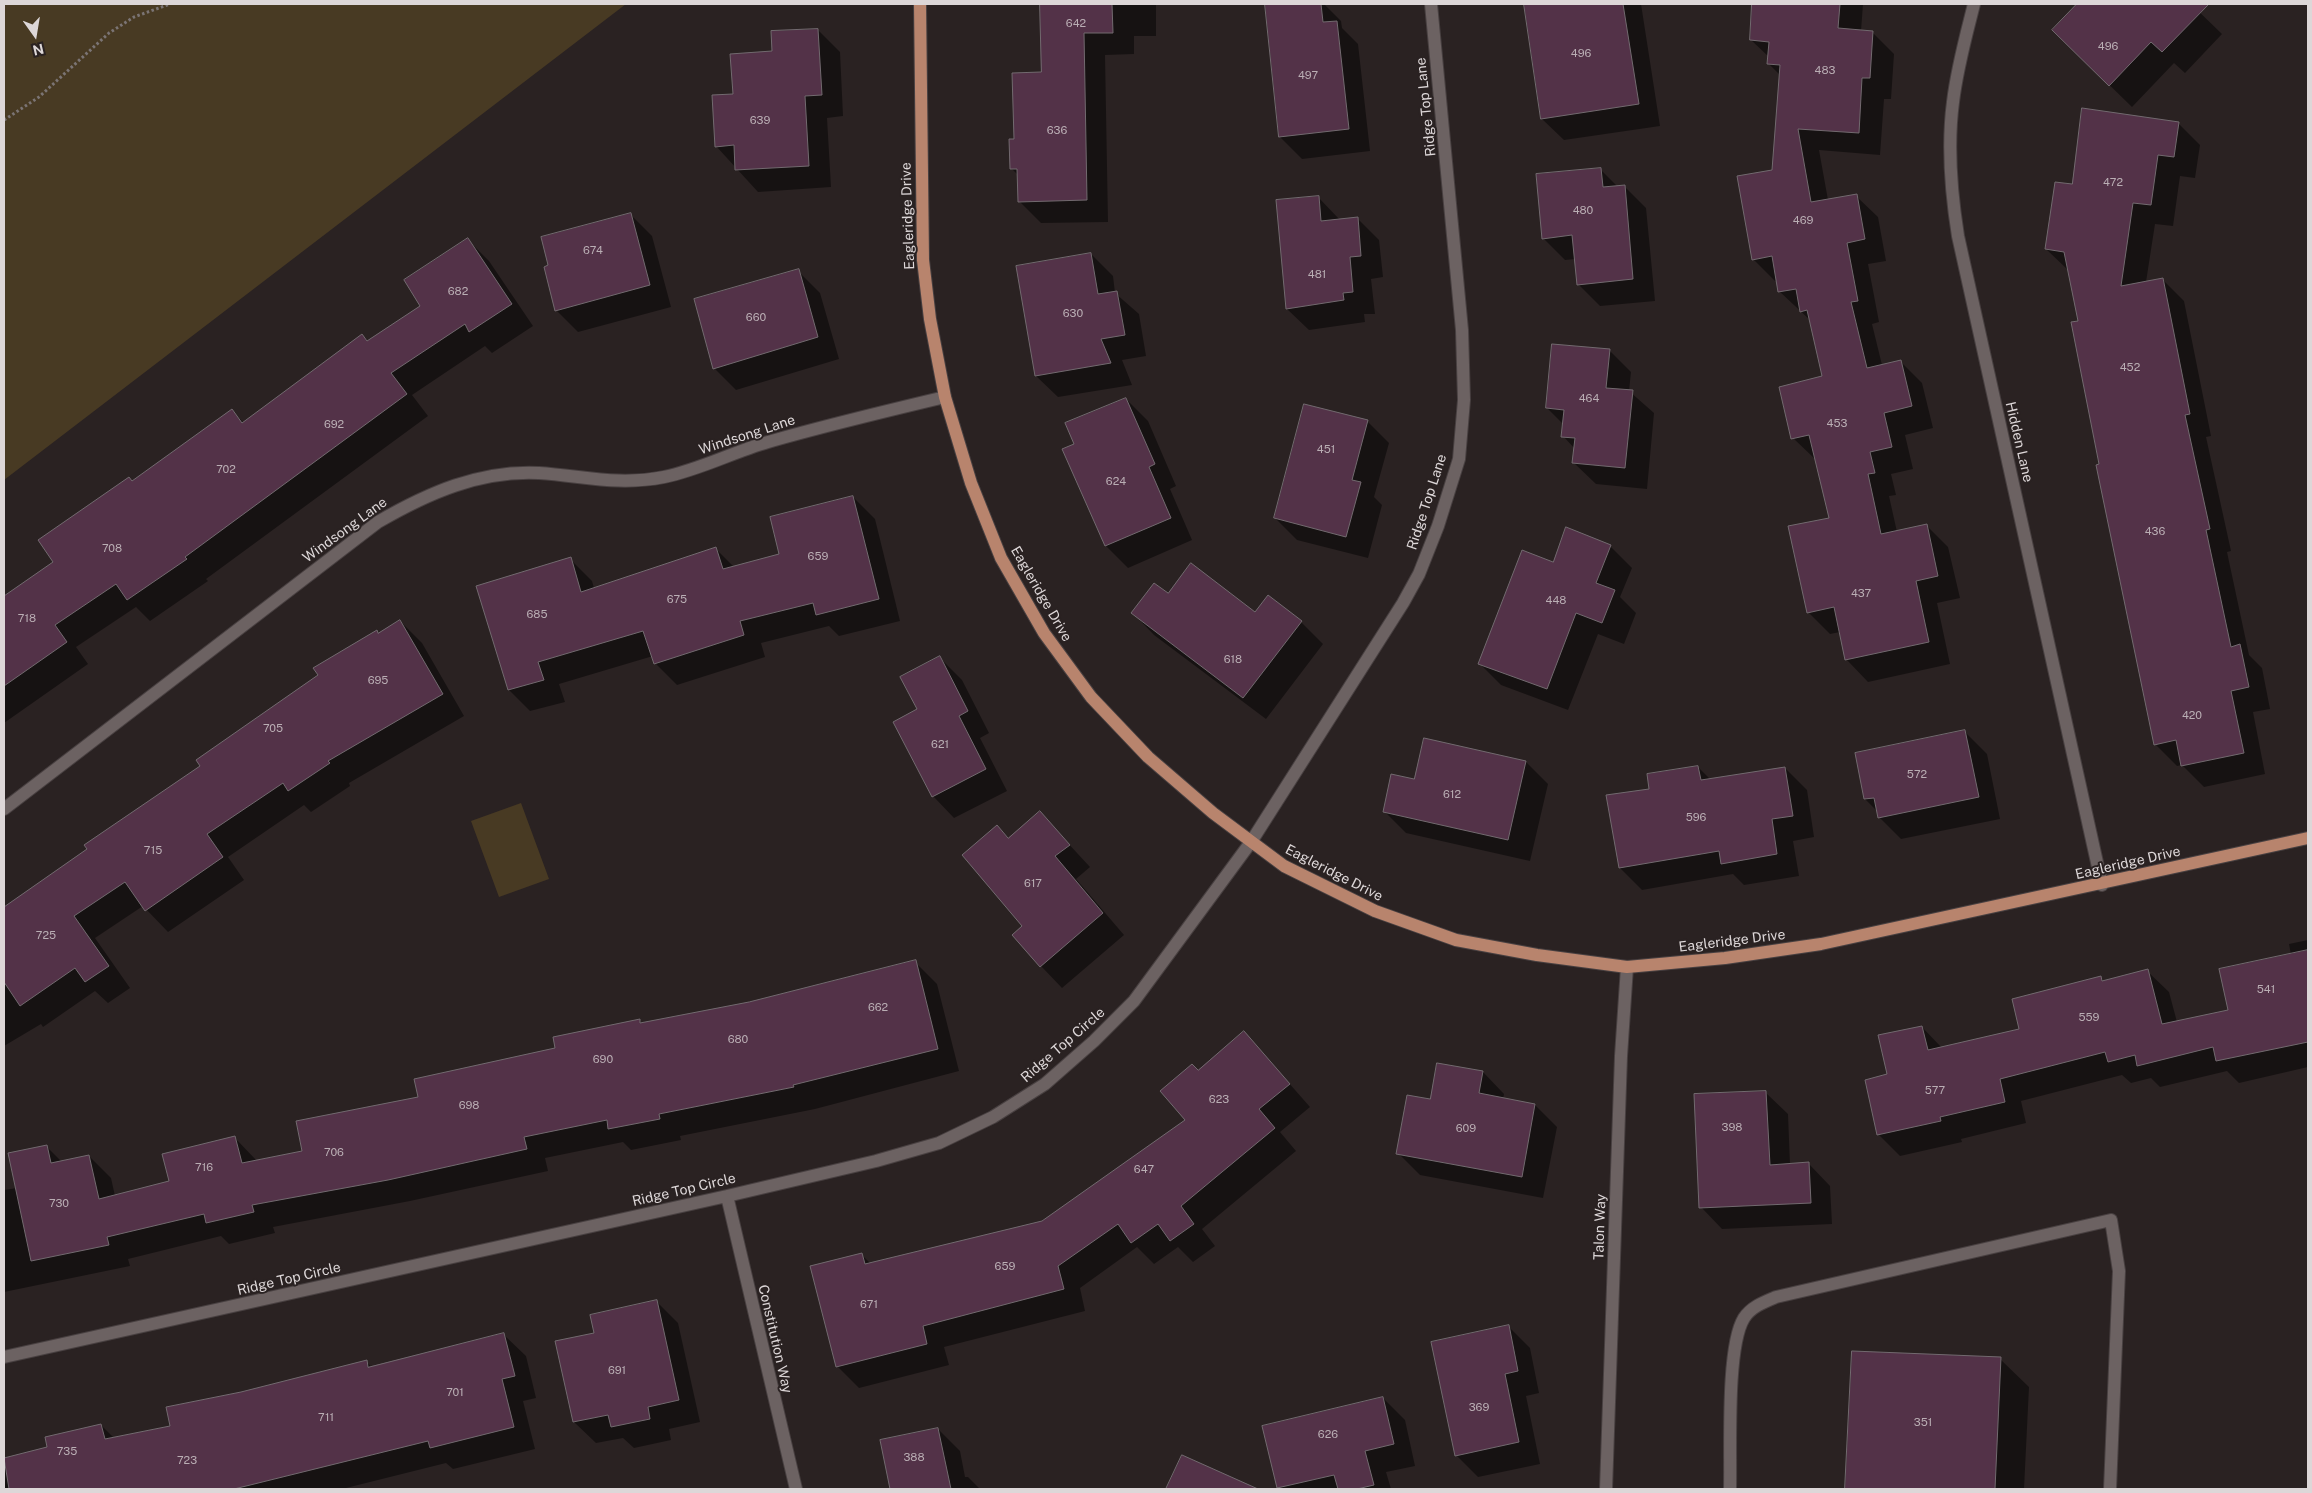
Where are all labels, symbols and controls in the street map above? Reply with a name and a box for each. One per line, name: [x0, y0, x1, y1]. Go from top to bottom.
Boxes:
north arrow: [10, 10, 60, 60]
house number: 642: [1066, 17, 1086, 31]
house number: 496: [2098, 40, 2118, 54]
text: N: [31, 41, 46, 59]
house number: 496: [1571, 47, 1591, 61]
street label: Ridge Top Lane: [1412, 57, 1440, 157]
house number: 483: [1815, 64, 1835, 78]
house number: 497: [1298, 69, 1318, 83]
house number: 639: [750, 114, 770, 128]
house number: 636: [1047, 124, 1067, 138]
street label: Eagleridge Drive: [898, 162, 918, 270]
house number: 472: [2103, 176, 2123, 190]
house number: 480: [1573, 204, 1593, 218]
house number: 469: [1793, 214, 1813, 228]
house number: 674: [583, 244, 603, 258]
house number: 481: [1308, 268, 1326, 282]
house number: 682: [448, 285, 468, 299]
house number: 630: [1063, 307, 1083, 321]
house number: 660: [746, 311, 766, 325]
house number: 452: [2120, 361, 2140, 375]
house number: 464: [1579, 392, 1599, 406]
street label: Hidden Lane: [2002, 400, 2036, 484]
street label: Windsong Lane: [697, 412, 797, 458]
house number: 453: [1827, 417, 1847, 431]
house number: 692: [324, 418, 344, 432]
house number: 451: [1317, 443, 1335, 457]
street label: Ridge Top Lane: [1404, 452, 1450, 552]
house number: 702: [216, 463, 236, 477]
house number: 624: [1106, 475, 1126, 489]
street label: Windsong Lane: [300, 494, 390, 566]
house number: 436: [2145, 525, 2165, 539]
house number: 708: [102, 542, 122, 556]
street label: Eagleridge Drive: [1007, 543, 1075, 645]
house number: 659: [808, 550, 828, 564]
house number: 437: [1851, 587, 1871, 601]
house number: 675: [667, 593, 687, 607]
house number: 448: [1546, 594, 1566, 608]
house number: 685: [527, 608, 547, 622]
house number: 718: [18, 612, 36, 626]
house number: 618: [1224, 653, 1242, 667]
house number: 695: [368, 674, 388, 688]
house number: 420: [2182, 709, 2202, 723]
house number: 705: [263, 722, 283, 736]
house number: 621: [931, 738, 949, 752]
house number: 572: [1907, 768, 1927, 782]
house number: 612: [1443, 788, 1461, 802]
house number: 596: [1686, 811, 1706, 825]
street label: Eagleridge Drive: [1282, 841, 1386, 905]
street label: Eagleridge Drive: [2074, 843, 2182, 883]
house number: 715: [144, 844, 162, 858]
house number: 617: [1024, 877, 1042, 891]
street label: Eagleridge Drive: [1678, 926, 1786, 956]
house number: 725: [36, 929, 56, 943]
house number: 541: [2257, 983, 2275, 997]
house number: 662: [868, 1001, 888, 1015]
street label: Ridge Top Circle: [1018, 1004, 1108, 1086]
house number: 559: [2079, 1011, 2099, 1025]
house number: 680: [728, 1033, 748, 1047]
house number: 690: [593, 1053, 613, 1067]
house number: 577: [1925, 1084, 1945, 1098]
house number: 623: [1209, 1093, 1229, 1107]
house number: 698: [459, 1099, 479, 1113]
house number: 398: [1722, 1121, 1742, 1135]
house number: 609: [1456, 1122, 1476, 1136]
house number: 706: [324, 1146, 344, 1160]
house number: 716: [195, 1161, 213, 1175]
house number: 647: [1134, 1163, 1154, 1177]
street label: Ridge Top Circle: [631, 1170, 737, 1210]
street label: Talon Way: [1590, 1194, 1610, 1260]
house number: 730: [49, 1197, 69, 1211]
street label: Ridge Top Circle: [236, 1259, 342, 1299]
house number: 659: [995, 1260, 1015, 1274]
street label: Constitution Way: [754, 1283, 796, 1395]
house number: 671: [860, 1298, 878, 1312]
house number: 691: [608, 1364, 626, 1378]
house number: 701: [446, 1386, 464, 1400]
house number: 369: [1469, 1401, 1489, 1415]
house number: 711: [318, 1411, 334, 1425]
house number: 351: [1914, 1416, 1932, 1430]
house number: 626: [1318, 1428, 1338, 1442]
house number: 735: [57, 1445, 77, 1459]
house number: 388: [903, 1451, 925, 1465]
house number: 723: [177, 1454, 197, 1468]

